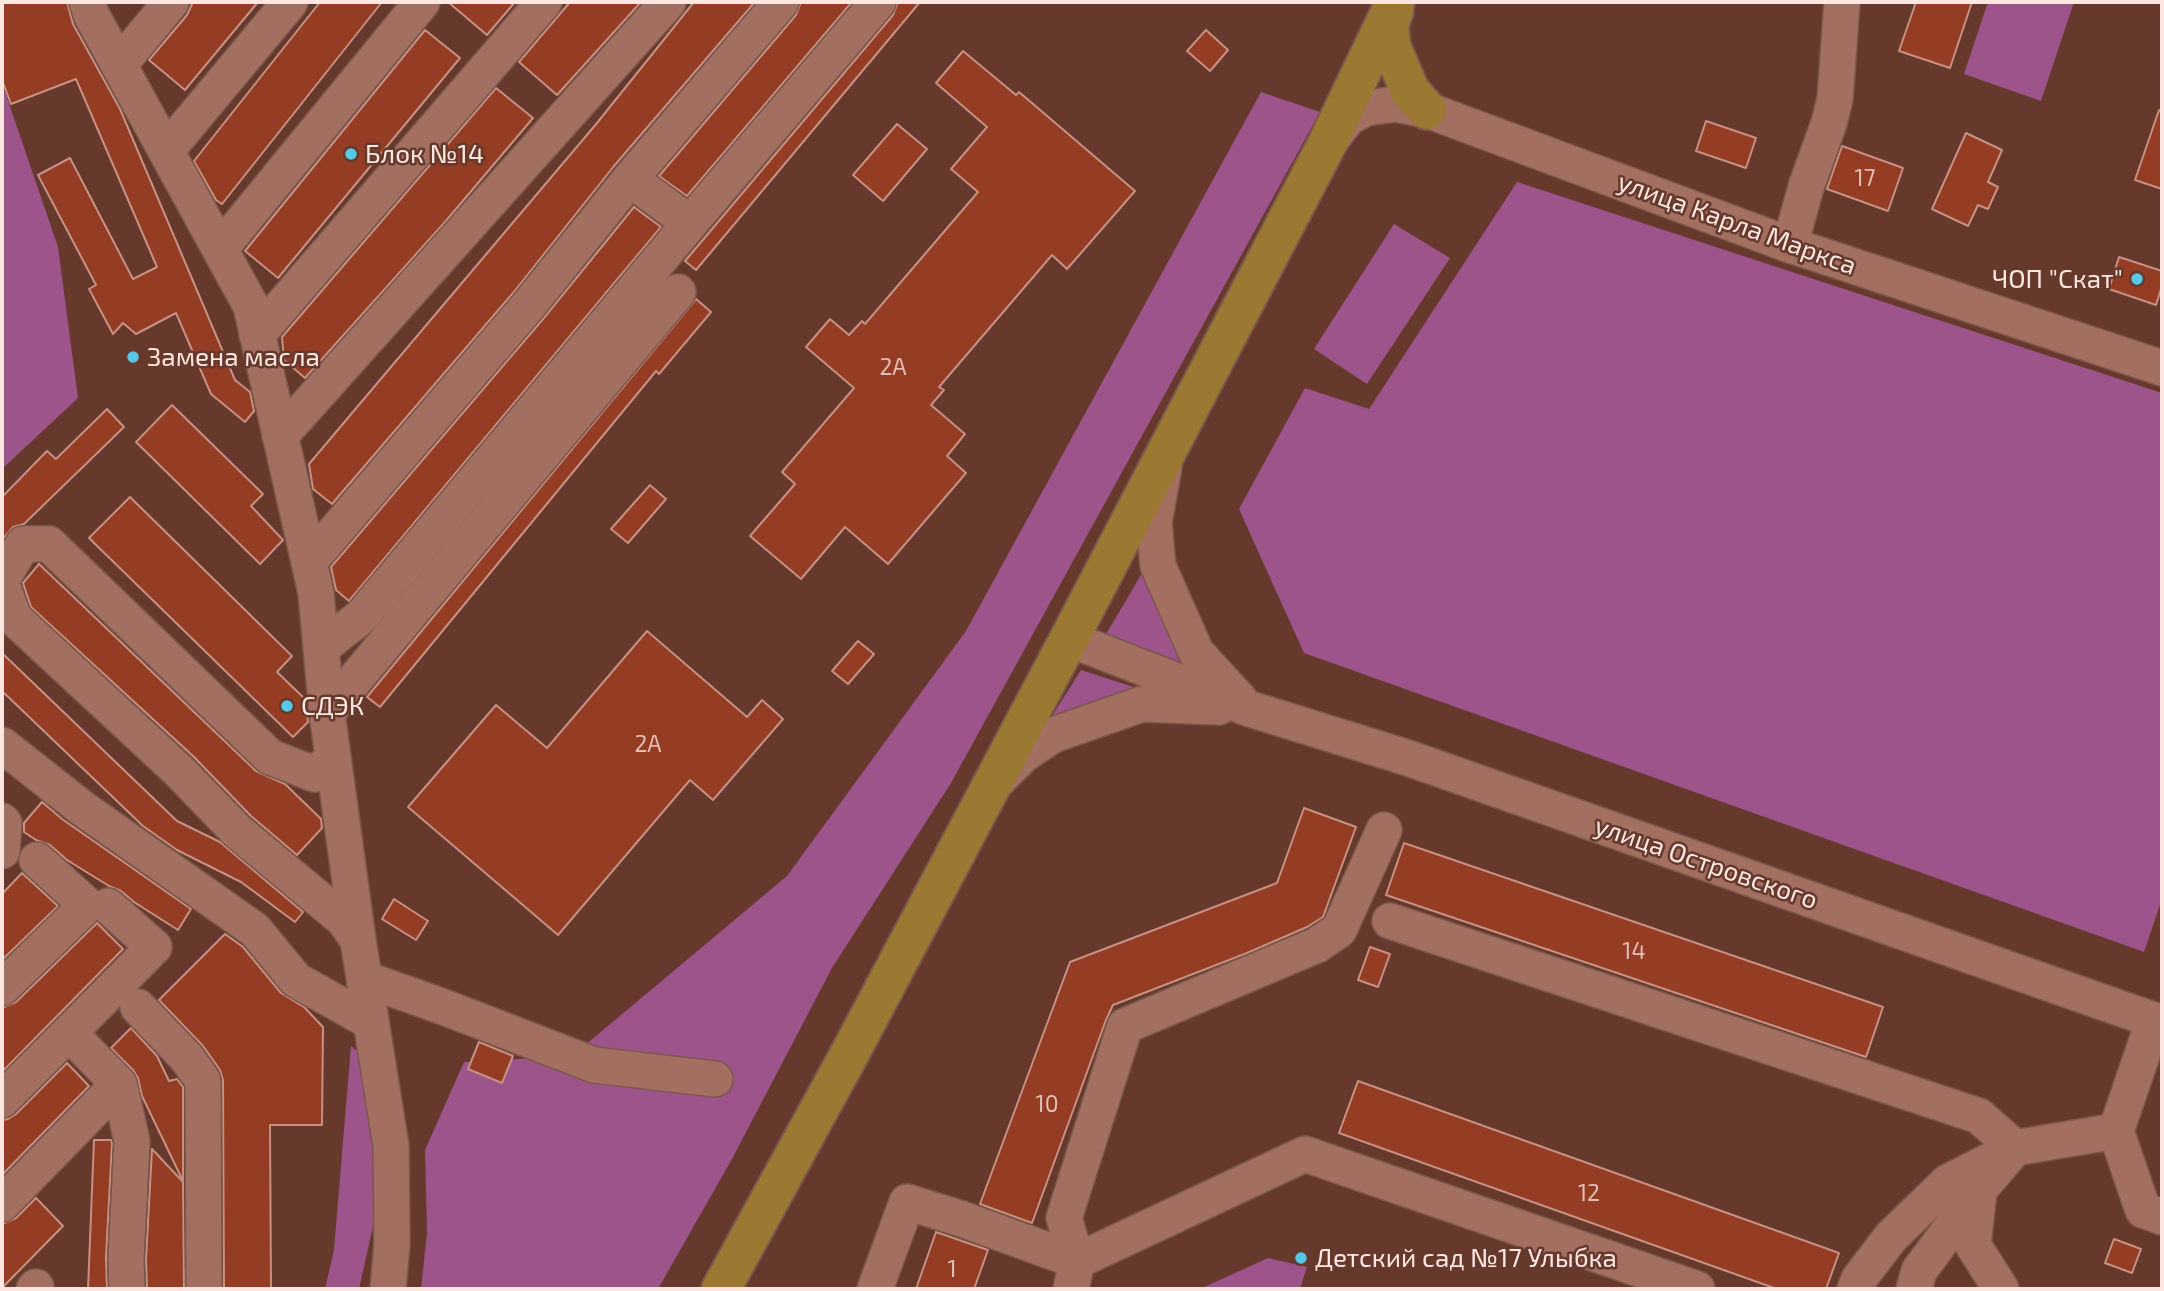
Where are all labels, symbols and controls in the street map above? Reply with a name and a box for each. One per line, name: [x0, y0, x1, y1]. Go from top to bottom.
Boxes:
place label: Блок №14: [365, 138, 484, 170]
marker: Блок №14: [343, 146, 359, 162]
house number: 17: [1855, 164, 1875, 192]
street label: улица Карла Маркса: [1613, 166, 1861, 282]
place label: ЧОП "Скат": [1992, 263, 2123, 295]
marker: ЧОП "Скат": [2129, 271, 2145, 287]
place label: Замена масла: [147, 341, 320, 373]
marker: Замена масла: [125, 349, 141, 365]
house number: 2А: [879, 353, 907, 381]
place label: СДЭК: [301, 690, 364, 722]
marker: СДЭК: [279, 698, 295, 714]
house number: 2А: [634, 730, 662, 758]
street label: улица Островского: [1590, 810, 1822, 916]
house number: 14: [1622, 937, 1646, 965]
house number: 10: [1035, 1090, 1059, 1118]
house number: 12: [1578, 1179, 1600, 1207]
place label: Детский сад №17 Улыбка: [1315, 1242, 1617, 1274]
marker: Детский сад №17 Улыбка: [1293, 1250, 1309, 1266]
house number: 1: [947, 1255, 957, 1283]

